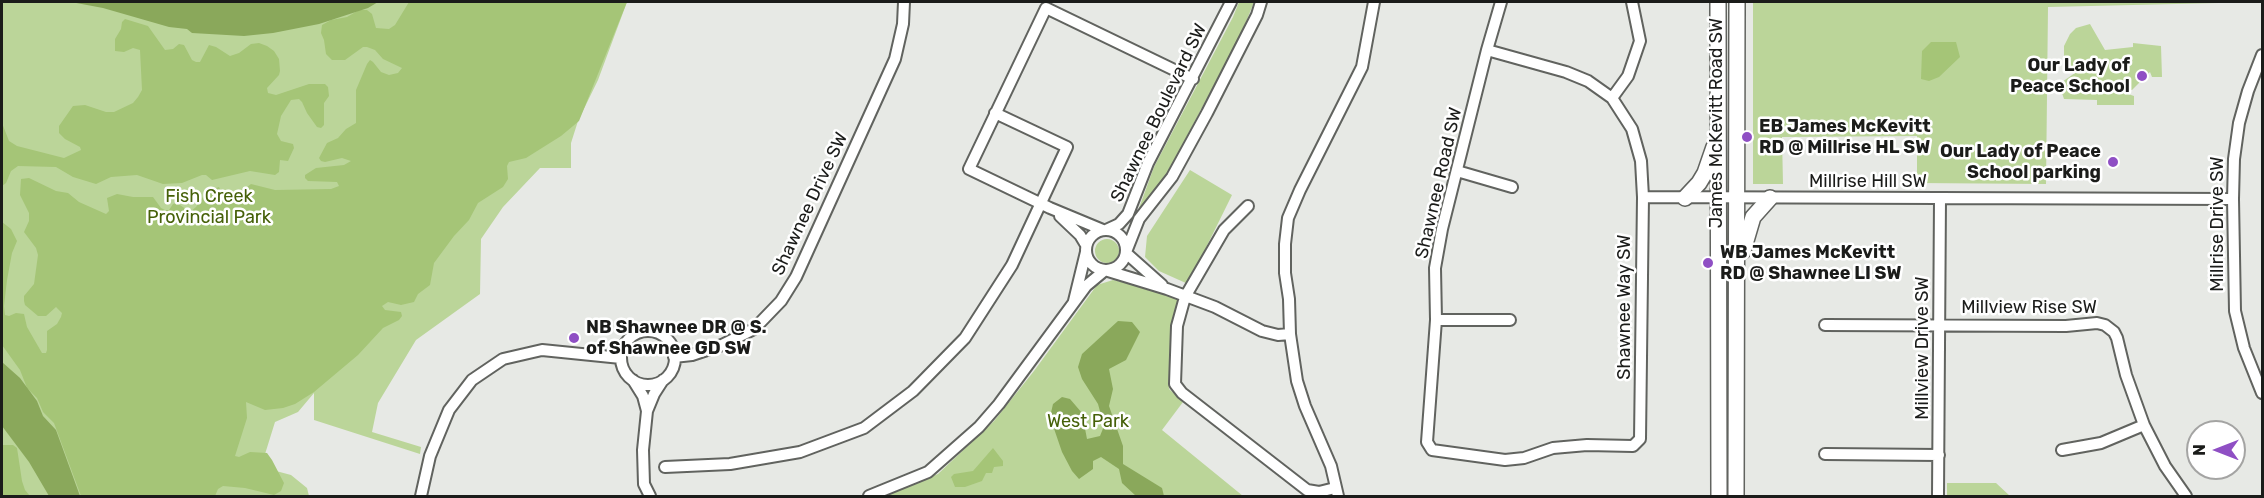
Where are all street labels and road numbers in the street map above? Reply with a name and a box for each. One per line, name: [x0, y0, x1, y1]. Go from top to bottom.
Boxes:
street label: James McKevitt Road SW: [1706, 18, 1728, 228]
street label: Shawnee Boulevard SW: [1106, 20, 1212, 206]
street label: Shawnee Road SW: [1411, 105, 1467, 261]
street label: Shawnee Drive SW: [767, 129, 853, 279]
street label: Millrise Drive SW: [2207, 156, 2229, 292]
street label: Millrise Hill SW: [1809, 171, 1927, 193]
street label: Shawnee Way SW: [1614, 234, 1636, 380]
street label: Millview Drive SW: [1912, 276, 1934, 420]
street label: Millview Rise SW: [1961, 297, 2097, 319]

